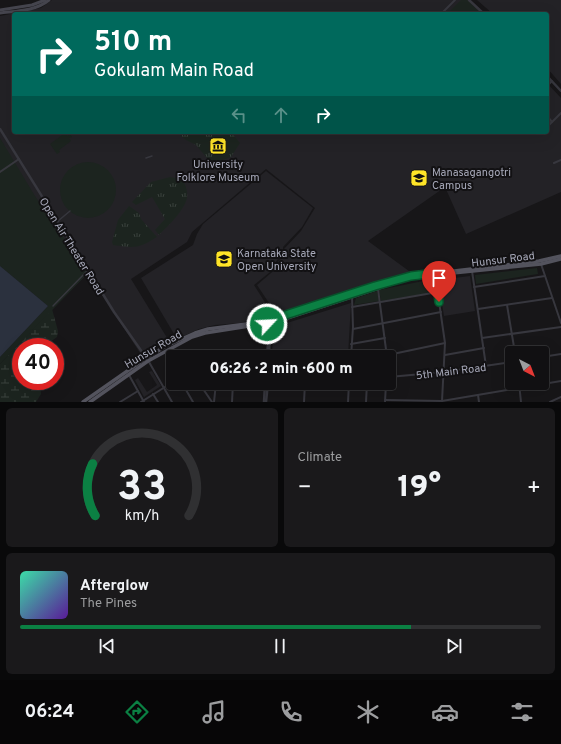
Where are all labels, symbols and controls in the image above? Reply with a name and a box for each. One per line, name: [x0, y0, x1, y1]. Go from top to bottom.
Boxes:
text: 510 m: [94, 25, 172, 61]
icon: right: [28, 28, 80, 80]
text: Gokulam Main Road: [94, 60, 254, 83]
icon: left: [228, 104, 250, 126]
icon: ahead: [270, 104, 292, 126]
icon: right: [312, 104, 334, 126]
museum icon: University Folklore Museum: [208, 136, 228, 156]
place label: University Folklore Museum: [176, 158, 260, 185]
place label: Manasagangotri Campus: [432, 166, 511, 193]
school or university icon: Manasagangotri Campus: [409, 168, 429, 188]
street label: Open Air Theater Road: [35, 195, 107, 298]
place label: Karnataka State Open University: [237, 247, 317, 274]
school or university icon: Karnataka State Open University: [214, 249, 234, 269]
street label: Hunsur Road: [471, 249, 536, 271]
pin: [422, 261, 456, 302]
icon: arrive: [428, 267, 450, 289]
position arrow: [246, 303, 288, 345]
street label: Hunsur Road: [122, 328, 185, 372]
speed limit sign: 40: [12, 338, 64, 390]
north arrow: [505, 346, 549, 390]
map controls: [505, 346, 549, 390]
text: 06:26 · 2 min · 600 m: [210, 360, 352, 379]
street label: 5th Main Road: [415, 361, 487, 383]
text: Climate: [298, 450, 342, 466]
text: 33: [117, 461, 167, 514]
text: 19°: [398, 470, 441, 507]
text: −: [298, 475, 312, 502]
text: +: [527, 475, 541, 502]
text: km/h: [124, 506, 159, 524]
text: Afterglow: [80, 577, 149, 596]
text: The Pines: [80, 596, 137, 612]
icon: previous: [96, 635, 118, 657]
icon: pause: [269, 635, 291, 657]
icon: next: [443, 635, 465, 657]
icon: directions: [123, 698, 151, 726]
icon: music: [200, 698, 228, 726]
icon: phone: [277, 698, 305, 726]
icon: climate: [354, 698, 382, 726]
icon: car: [431, 698, 459, 726]
icon: filters: [508, 698, 536, 726]
text: 06:24: [25, 701, 74, 724]

